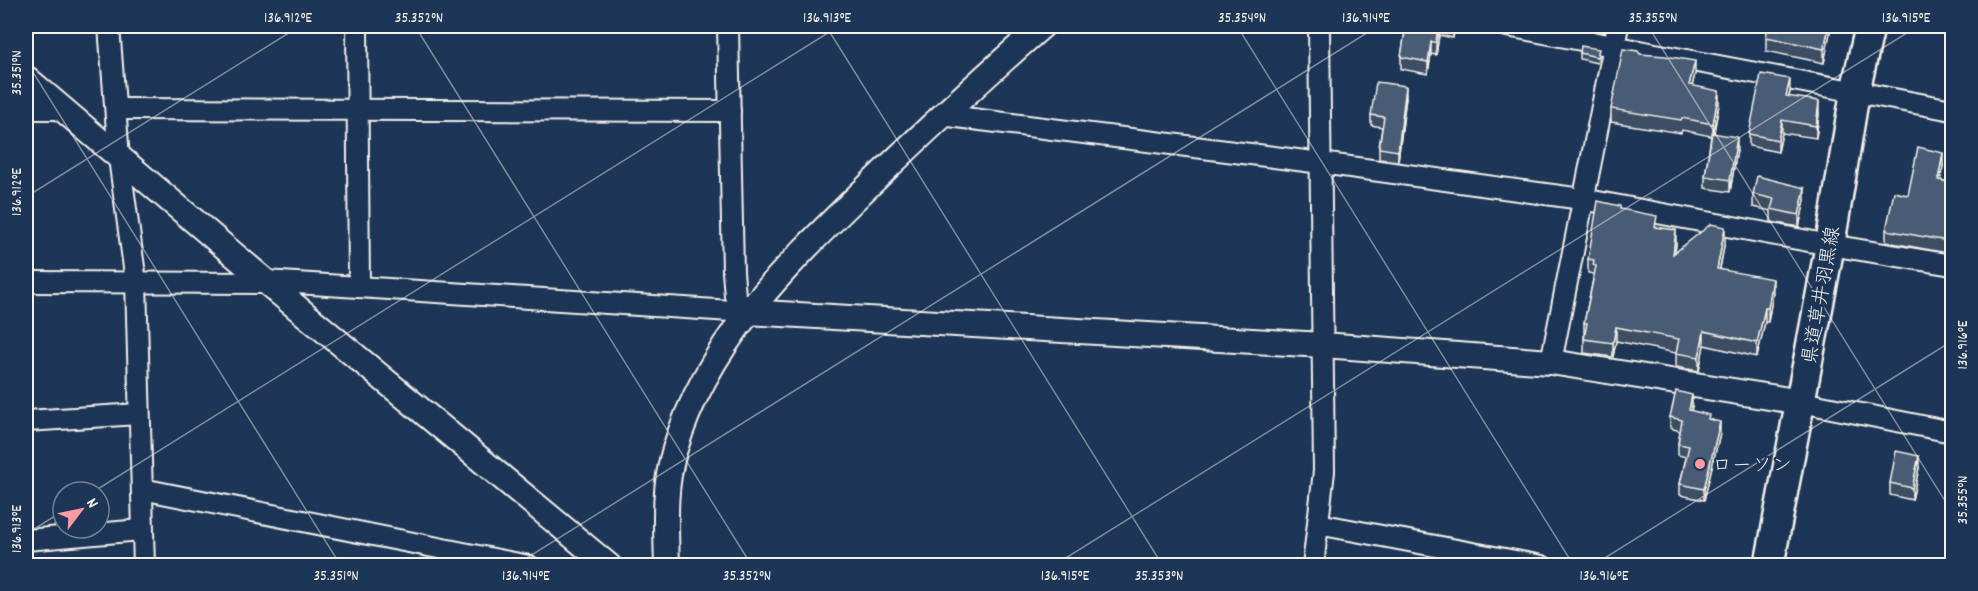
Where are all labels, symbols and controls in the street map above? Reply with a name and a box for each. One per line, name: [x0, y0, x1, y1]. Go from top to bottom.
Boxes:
text: 136.912°E: [264, 8, 312, 30]
text: 35.352°N: [395, 8, 443, 30]
text: 136.913°E: [803, 8, 851, 30]
text: 35.354°N: [1218, 8, 1266, 30]
text: 136.914°E: [1342, 8, 1390, 30]
text: 35.355°N: [1629, 8, 1677, 30]
text: 136.915°E: [1882, 8, 1930, 30]
text: 35.351°N: [7, 50, 29, 96]
text: 136.912°E: [7, 168, 29, 216]
street label: 県道草井羽黒線: [1797, 224, 1849, 367]
text: 136.916°E: [1953, 320, 1975, 369]
place label: ローソン: [1712, 453, 1792, 481]
marker: ローソン: [1693, 457, 1707, 471]
text: 35.355°N: [1953, 476, 1975, 524]
north arrow: [51, 480, 111, 540]
text: N: [80, 494, 103, 513]
text: 136.913°E: [7, 505, 29, 553]
text: 35.351°N: [313, 566, 359, 588]
text: 136.914°E: [502, 566, 550, 588]
text: 35.352°N: [723, 566, 771, 588]
text: 136.915°E: [1041, 566, 1089, 588]
text: 35.353°N: [1135, 566, 1183, 588]
text: 136.916°E: [1580, 566, 1629, 588]

